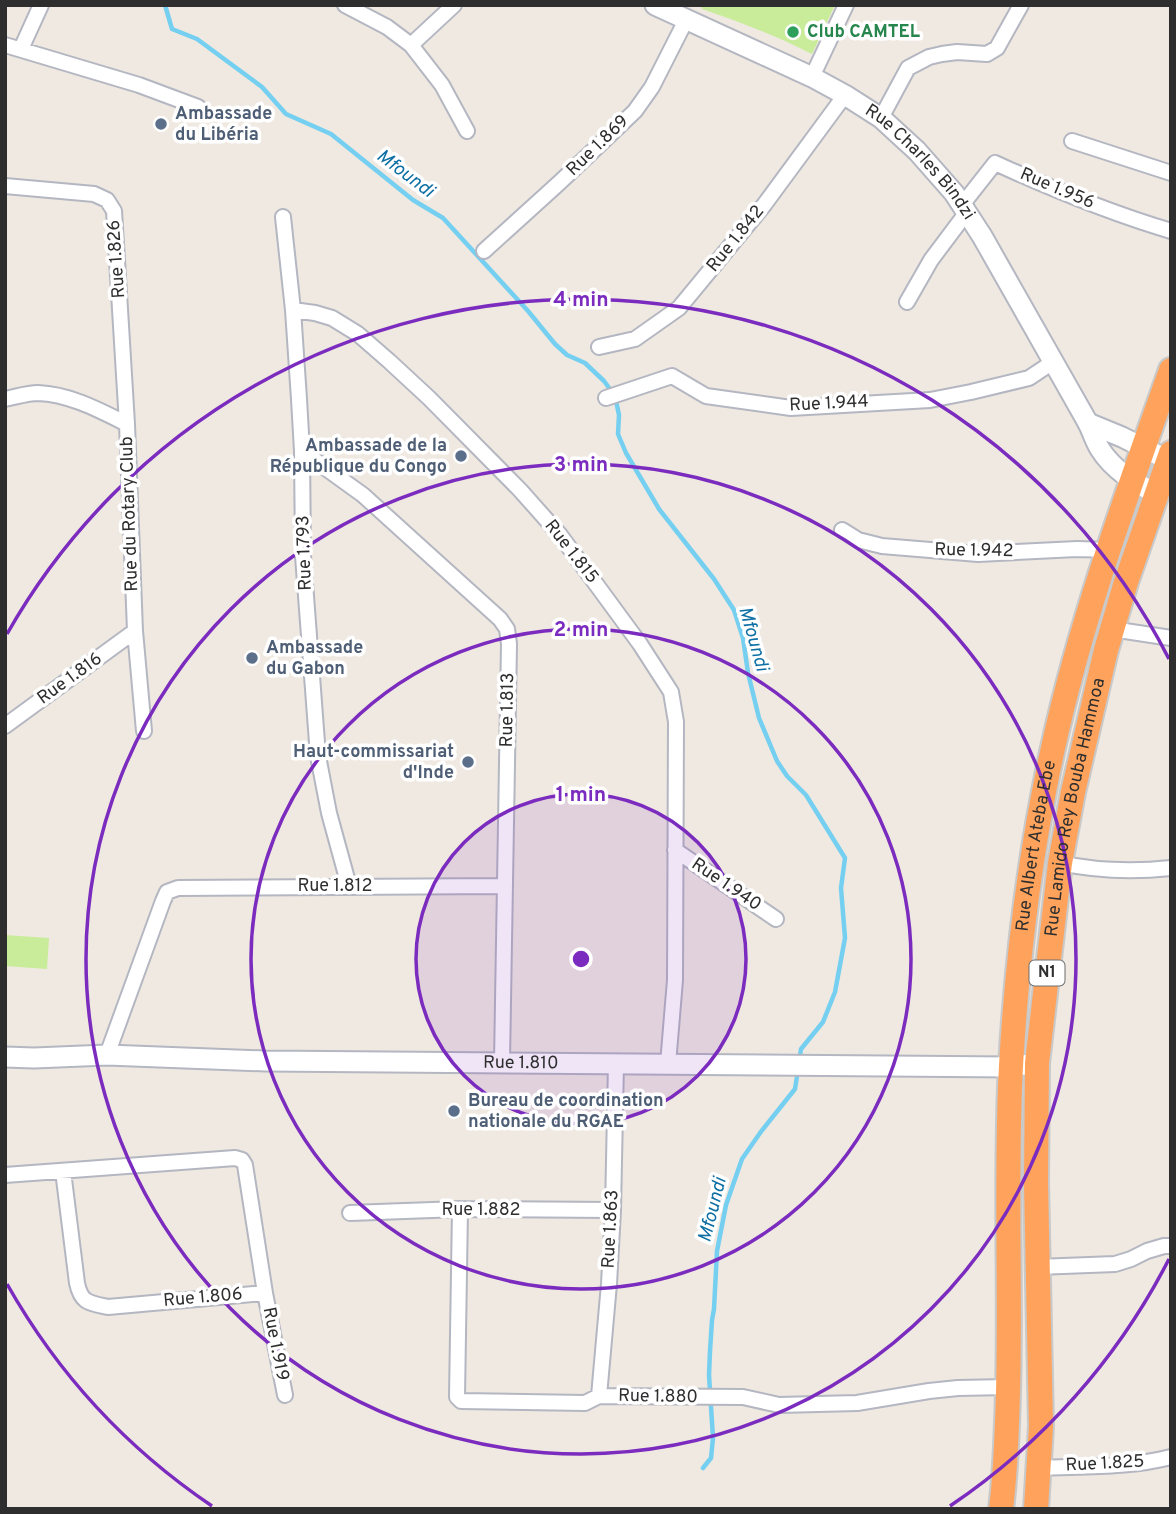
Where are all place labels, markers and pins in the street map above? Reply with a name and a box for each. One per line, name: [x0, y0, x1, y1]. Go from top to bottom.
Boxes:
place label: Club CAMTEL: [807, 21, 920, 44]
marker: Club CAMTEL: [785, 24, 801, 40]
place label: Ambassade du Libéria: [175, 103, 272, 147]
marker: Ambassade du Libéria: [153, 116, 169, 132]
place label: Ambassade de la République du Congo: [270, 435, 447, 479]
marker: Ambassade de la République du Congo: [453, 448, 469, 464]
place label: Ambassade du Gabon: [266, 637, 363, 681]
marker: Ambassade du Gabon: [244, 650, 260, 666]
place label: Haut-commissariat d'Inde: [293, 741, 454, 785]
marker: Haut-commissariat d'Inde: [460, 754, 476, 770]
centre of rings: [569, 947, 593, 971]
place label: Bureau de coordination nationale du RGAE: [468, 1090, 664, 1134]
marker: Bureau de coordination nationale du RGAE: [446, 1103, 462, 1119]

